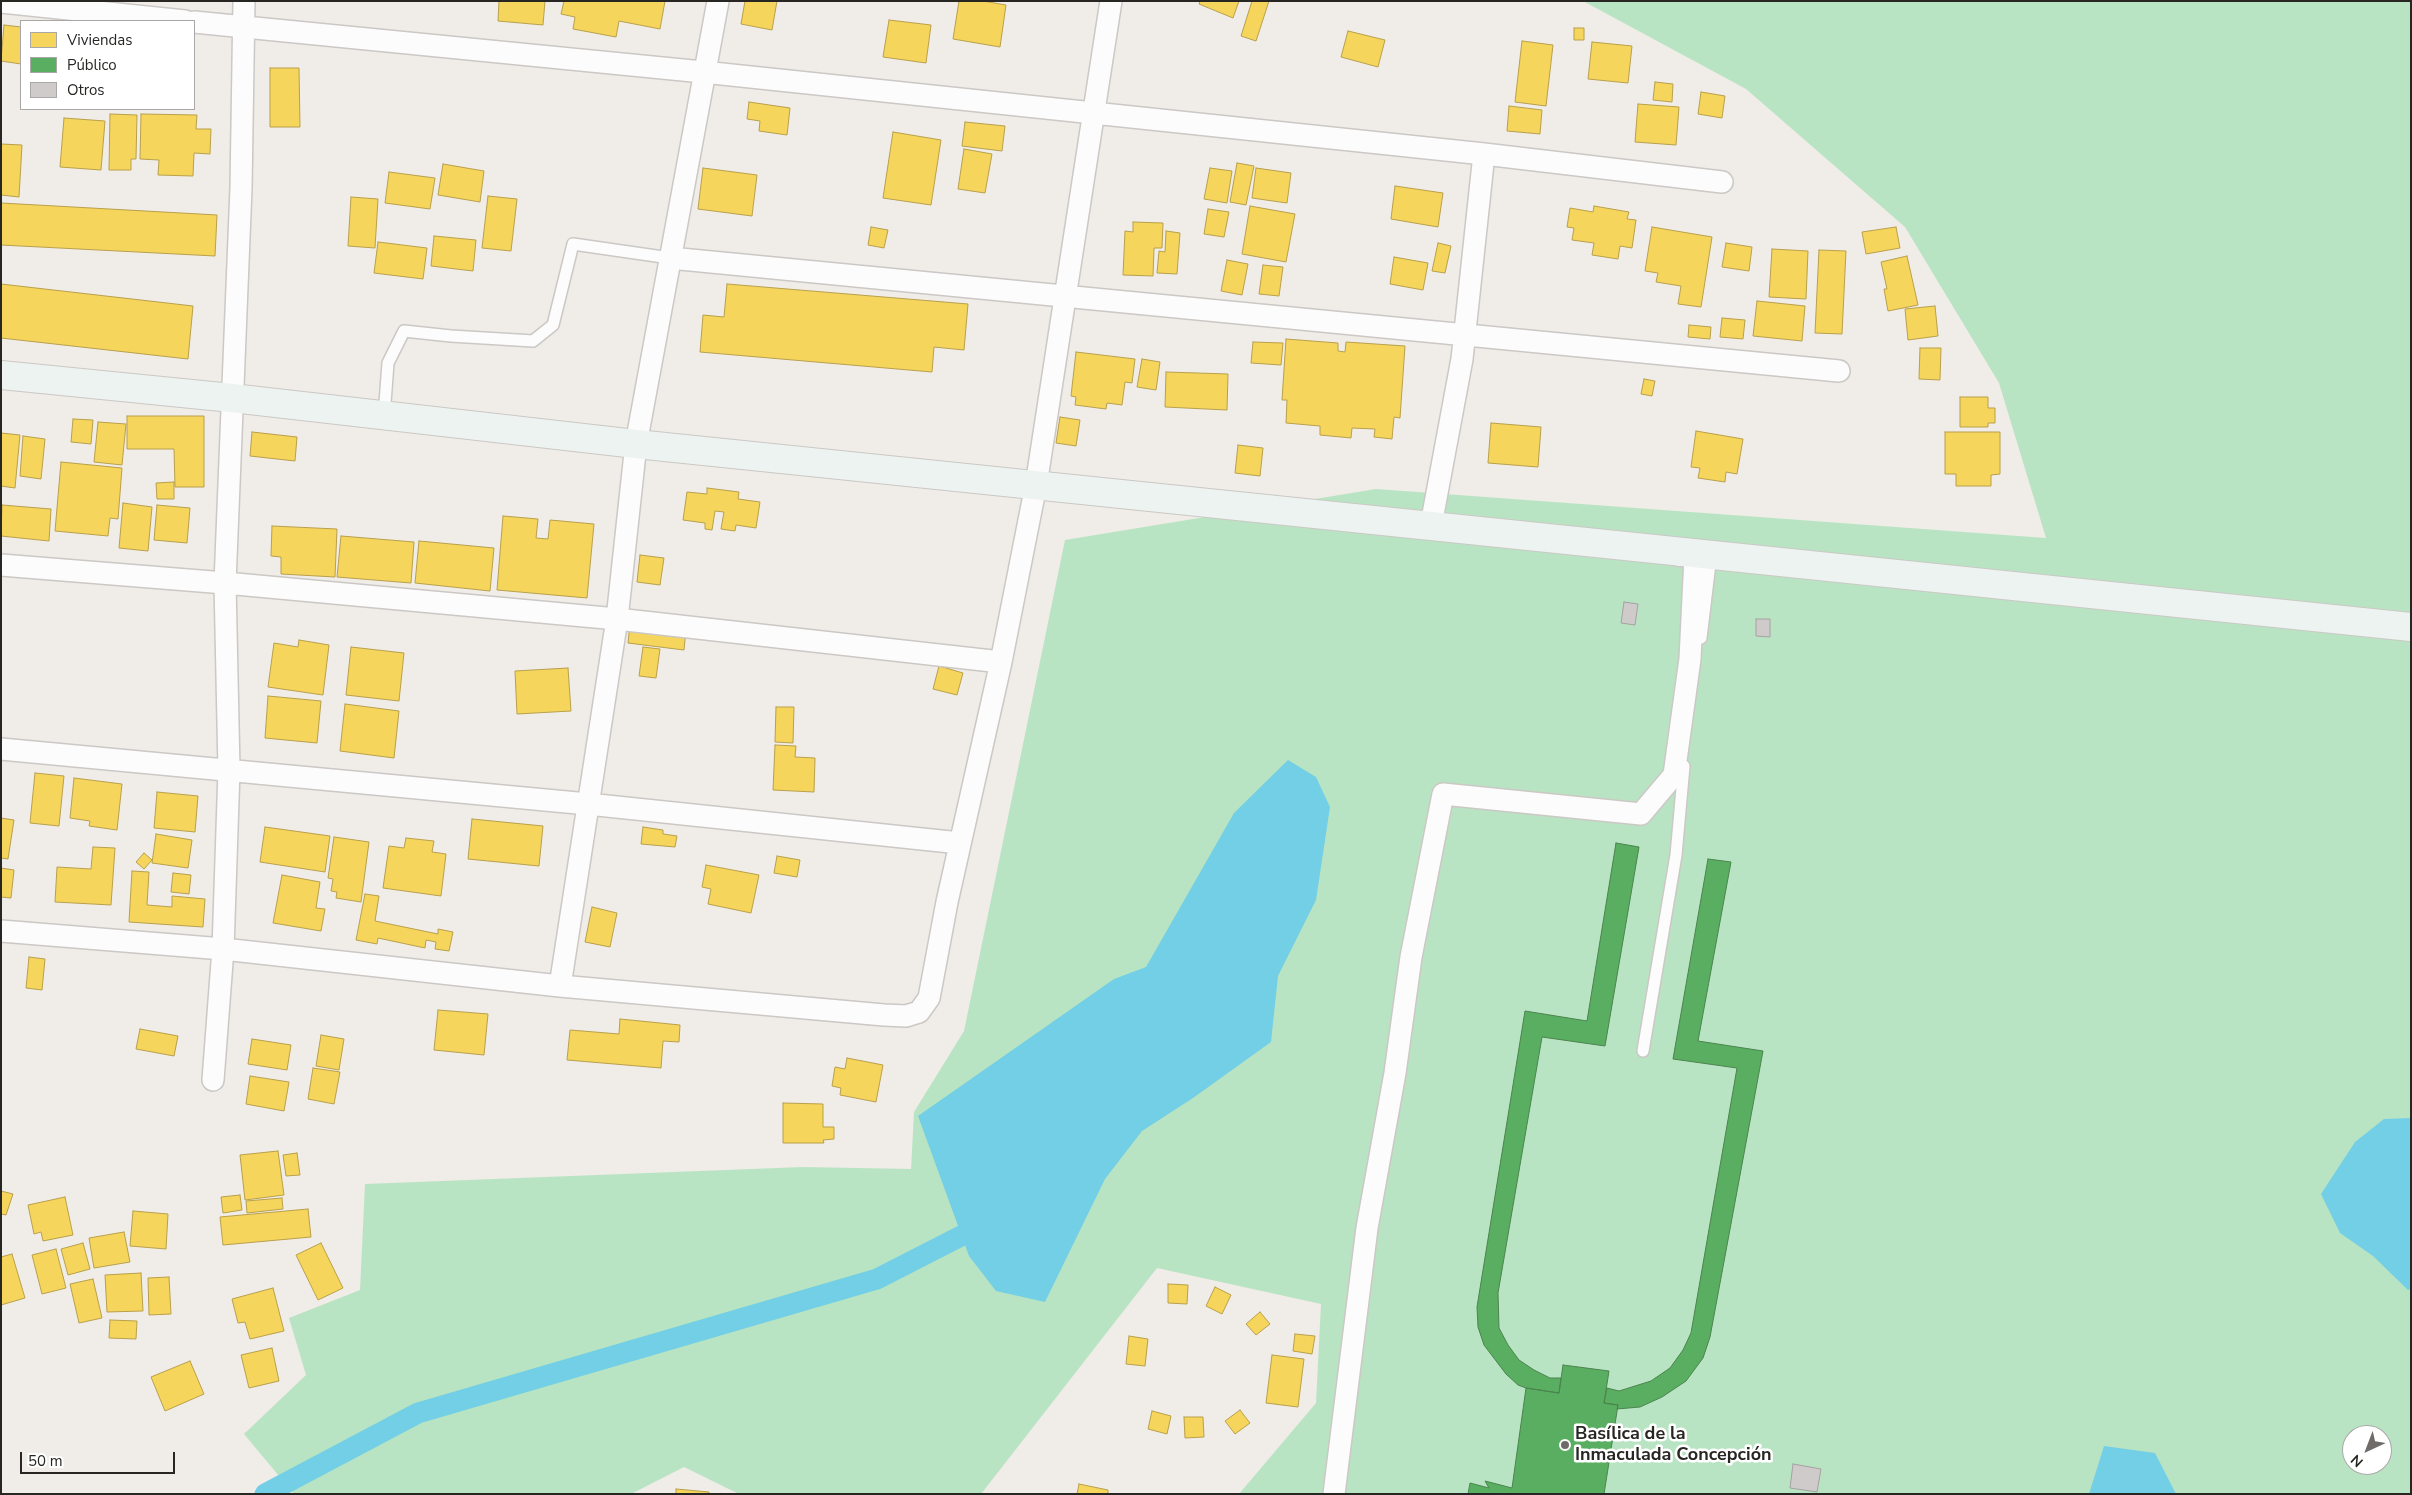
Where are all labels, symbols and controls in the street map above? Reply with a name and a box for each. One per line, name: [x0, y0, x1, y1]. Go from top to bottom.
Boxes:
legend: [20, 20, 195, 110]
text: Viviendas: [67, 30, 132, 50]
text: Público: [67, 55, 117, 75]
text: Otros: [67, 80, 105, 100]
place label: Basílica de la Inmaculada Concepción: [1575, 1424, 1772, 1466]
north arrow: [2342, 1425, 2392, 1475]
marker: Basílica de la Inmaculada Concepción: [1559, 1439, 1571, 1451]
scale bar: [22, 1442, 178, 1474]
text: N: [2347, 1450, 2367, 1471]
text: 50 m: [28, 1451, 63, 1471]

